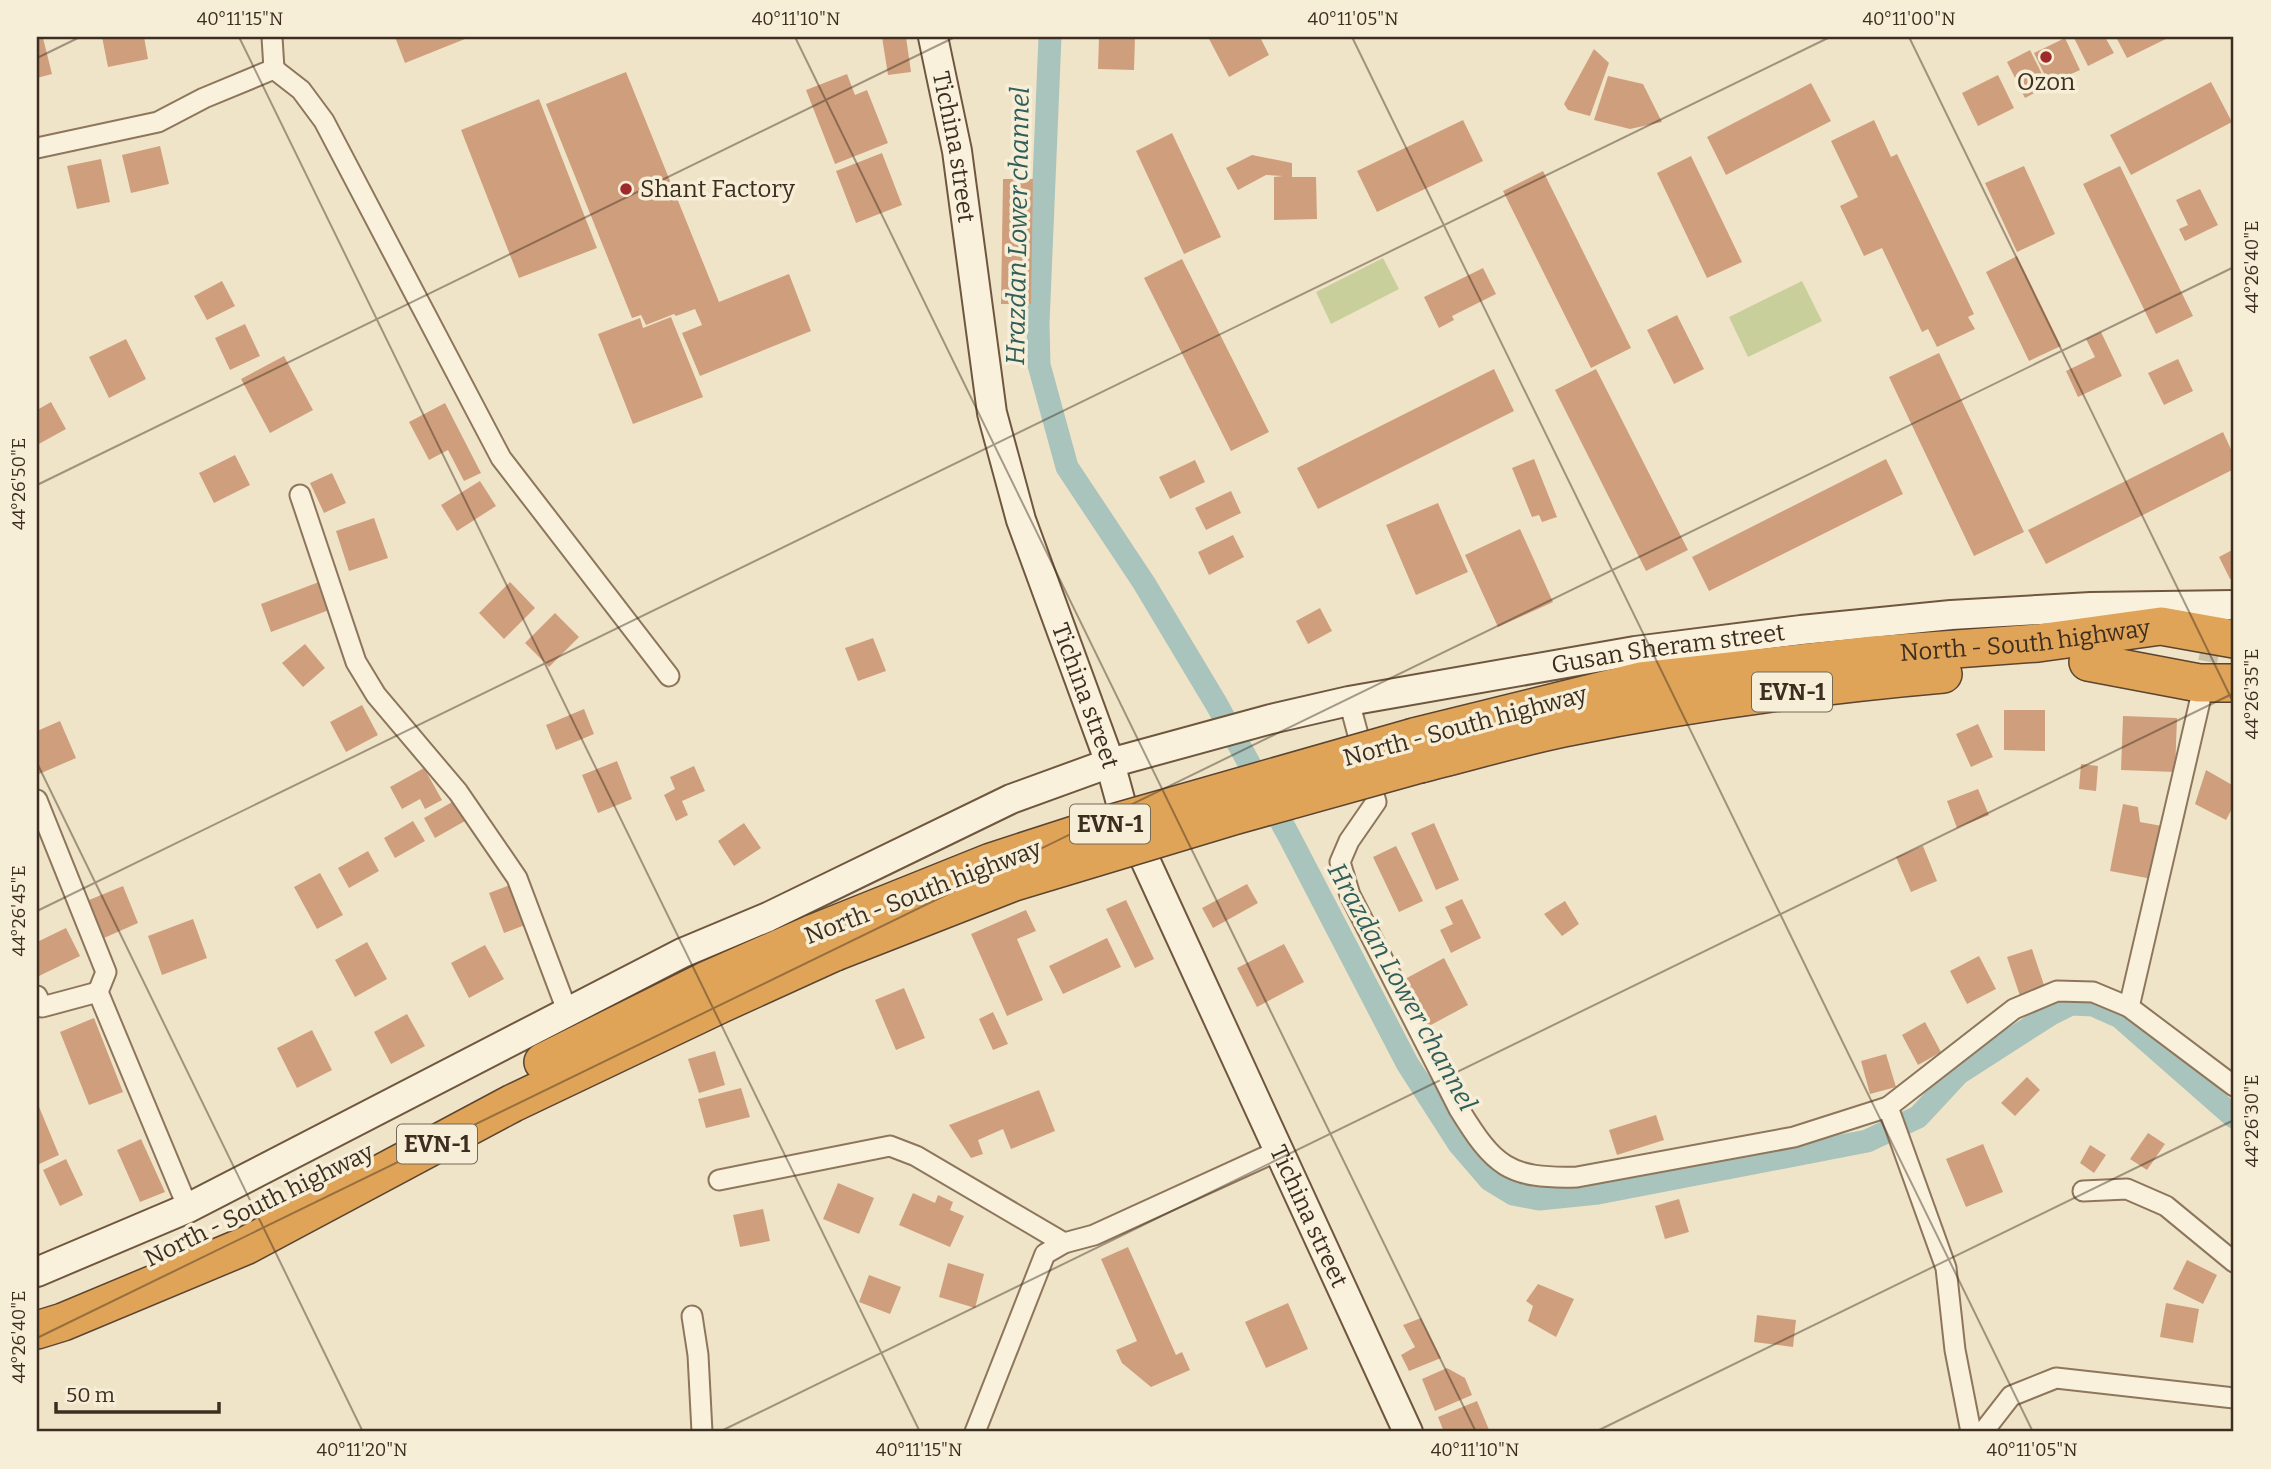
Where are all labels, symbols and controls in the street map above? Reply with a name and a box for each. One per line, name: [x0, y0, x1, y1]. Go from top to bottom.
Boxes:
text: 40°11'15"N: [197, 8, 283, 30]
text: 40°11'10"N: [752, 8, 840, 30]
text: 40°11'05"N: [1308, 8, 1398, 30]
text: 40°11'00"N: [1863, 8, 1955, 30]
marker: Ozon: [2038, 49, 2054, 65]
place label: Ozon: [2017, 68, 2075, 96]
street label: Tichina street: [927, 69, 980, 225]
water label: Hrazdan Lower channel: [1000, 87, 1036, 365]
place label: Shant Factory: [640, 175, 795, 203]
marker: Shant Factory: [618, 181, 634, 197]
text: 44°26'40"E: [2241, 220, 2263, 314]
text: 44°26'50"E: [8, 438, 30, 530]
street label: North - South highway: [1899, 614, 2152, 667]
street label: Gusan Sheram street: [1549, 618, 1787, 679]
street label: Tichina street: [1046, 619, 1125, 772]
text: 44°26'35"E: [2241, 649, 2263, 739]
road number: EVN-1: [1752, 672, 1832, 712]
street label: North - South highway: [1340, 680, 1590, 772]
road number: EVN-1: [1070, 804, 1150, 844]
street label: North - South highway: [801, 834, 1046, 950]
water label: Hrazdan Lower channel: [1321, 858, 1483, 1116]
text: 44°26'45"E: [8, 865, 30, 957]
text: 44°26'30"E: [2241, 1075, 2263, 1167]
road number: EVN-1: [397, 1124, 477, 1163]
street label: North - South highway: [140, 1137, 378, 1273]
street label: Tichina street: [1264, 1141, 1354, 1292]
text: 44°26'40"E: [8, 1290, 30, 1384]
scale bar: [56, 1371, 219, 1415]
text: 50 m: [66, 1382, 115, 1408]
text: 40°11'20"N: [316, 1439, 408, 1461]
text: 40°11'15"N: [876, 1439, 962, 1461]
text: 40°11'10"N: [1431, 1439, 1519, 1461]
text: 40°11'05"N: [1987, 1439, 2077, 1461]

